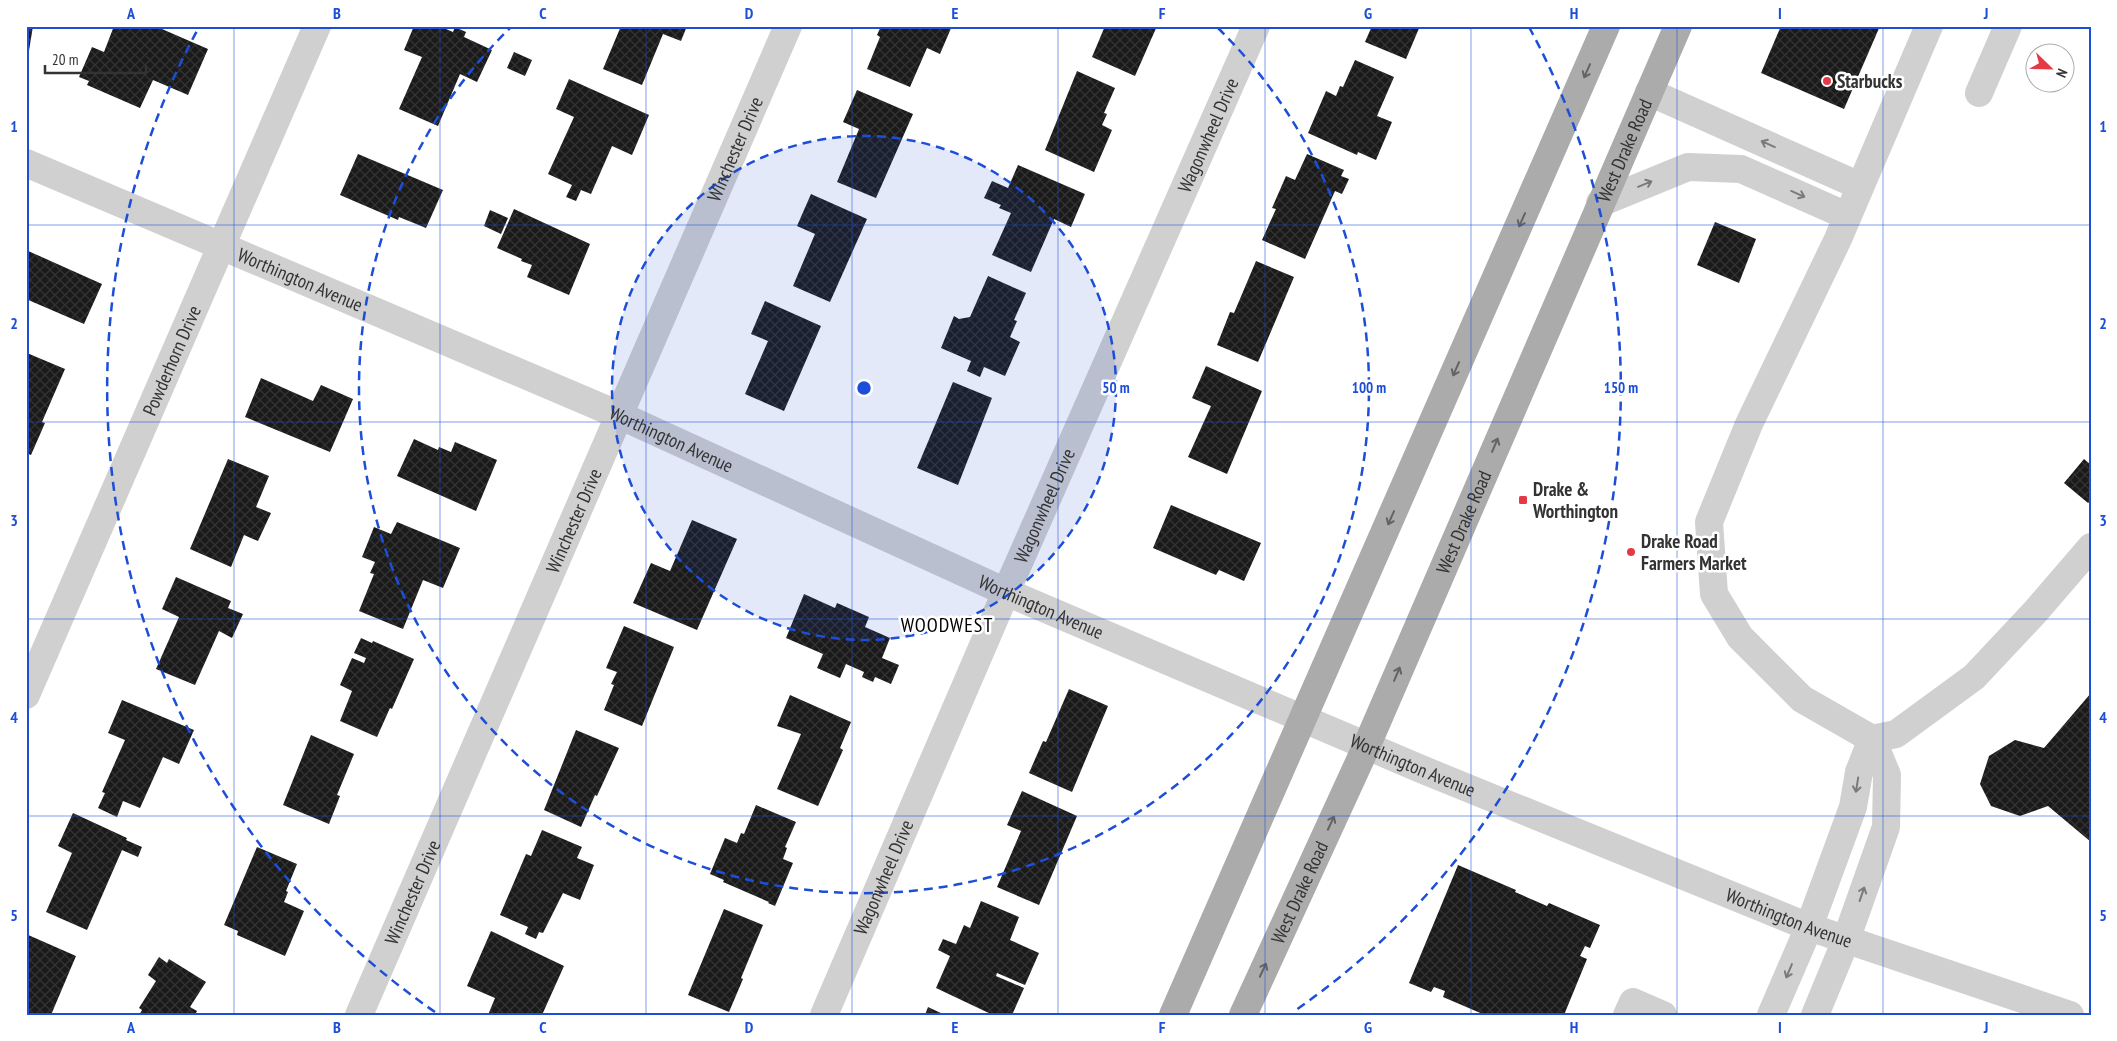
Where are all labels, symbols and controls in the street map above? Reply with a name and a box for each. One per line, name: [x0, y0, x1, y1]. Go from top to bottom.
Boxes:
text: A: [126, 3, 136, 23]
text: B: [333, 3, 341, 23]
text: C: [539, 3, 547, 23]
text: D: [745, 3, 754, 23]
text: E: [952, 3, 959, 23]
text: F: [1159, 3, 1166, 23]
text: G: [1364, 3, 1372, 23]
text: H: [1570, 3, 1578, 23]
text: I: [1778, 3, 1782, 23]
text: J: [1983, 3, 1988, 23]
scale bar: [45, 42, 146, 74]
north arrow: [2024, 42, 2074, 92]
text: 20 m: [52, 50, 78, 69]
one-way arrow: [1581, 63, 1591, 78]
text: N: [2052, 66, 2072, 80]
place label: Starbucks: [1837, 69, 1903, 93]
street label: Wagonwheel Drive: [1172, 74, 1244, 196]
marker: Starbucks: [1821, 75, 1833, 87]
street label: Winchester Drive: [701, 93, 768, 205]
street label: West Drake Road: [1591, 95, 1657, 206]
text: 1: [10, 116, 18, 136]
text: 1: [2099, 116, 2107, 136]
one-way arrow: [1761, 139, 1776, 149]
one-way arrow: [1637, 179, 1652, 189]
one-way arrow: [1790, 190, 1805, 200]
one-way arrow: [1516, 212, 1526, 227]
street label: Worthington Avenue: [234, 242, 367, 317]
street label: Powderhorn Drive: [137, 302, 206, 419]
text: 2: [10, 313, 18, 333]
text: 2: [2099, 313, 2107, 333]
one-way arrow: [1451, 361, 1461, 376]
text: 50 m: [1102, 378, 1130, 397]
text: 100 m: [1352, 378, 1386, 397]
text: 150 m: [1604, 378, 1638, 397]
centre of rings: [855, 379, 873, 397]
street label: Worthington Avenue: [606, 400, 737, 478]
one-way arrow: [1491, 438, 1501, 453]
street label: Wagonwheel Drive: [1008, 444, 1080, 567]
street label: Winchester Drive: [540, 464, 607, 576]
street label: West Drake Road: [1431, 467, 1496, 577]
place label: Drake & Worthington: [1532, 477, 1618, 523]
marker: Drake & Worthington: [1517, 494, 1529, 506]
text: 3: [10, 510, 18, 530]
one-way arrow: [1386, 510, 1395, 525]
text: 3: [2099, 510, 2107, 530]
place label: Drake Road Farmers Market: [1641, 529, 1747, 575]
marker: Drake Road Farmers Market: [1625, 546, 1637, 558]
street label: Worthington Avenue: [975, 569, 1107, 644]
district label: WOODWEST: [901, 612, 993, 638]
one-way arrow: [1392, 667, 1402, 682]
text: 4: [10, 707, 18, 727]
text: 4: [2099, 707, 2107, 727]
street label: Worthington Avenue: [1347, 728, 1479, 802]
one-way arrow: [1852, 777, 1862, 793]
street label: Wagonwheel Drive: [848, 816, 919, 938]
one-way arrow: [1327, 816, 1336, 831]
street label: Winchester Drive: [379, 836, 446, 948]
street label: West Drake Road: [1265, 837, 1333, 947]
street label: Worthington Avenue: [1722, 882, 1855, 953]
one-way arrow: [1858, 886, 1868, 902]
text: 5: [10, 905, 18, 925]
text: 5: [2099, 905, 2107, 925]
one-way arrow: [1259, 963, 1268, 978]
one-way arrow: [1784, 963, 1794, 978]
text: A: [126, 1017, 136, 1037]
text: B: [333, 1017, 341, 1037]
text: C: [539, 1017, 547, 1037]
text: D: [745, 1017, 754, 1037]
text: E: [952, 1017, 959, 1037]
text: F: [1159, 1017, 1166, 1037]
text: G: [1364, 1017, 1372, 1037]
text: H: [1570, 1017, 1578, 1037]
text: I: [1778, 1017, 1782, 1037]
text: J: [1983, 1017, 1988, 1037]

